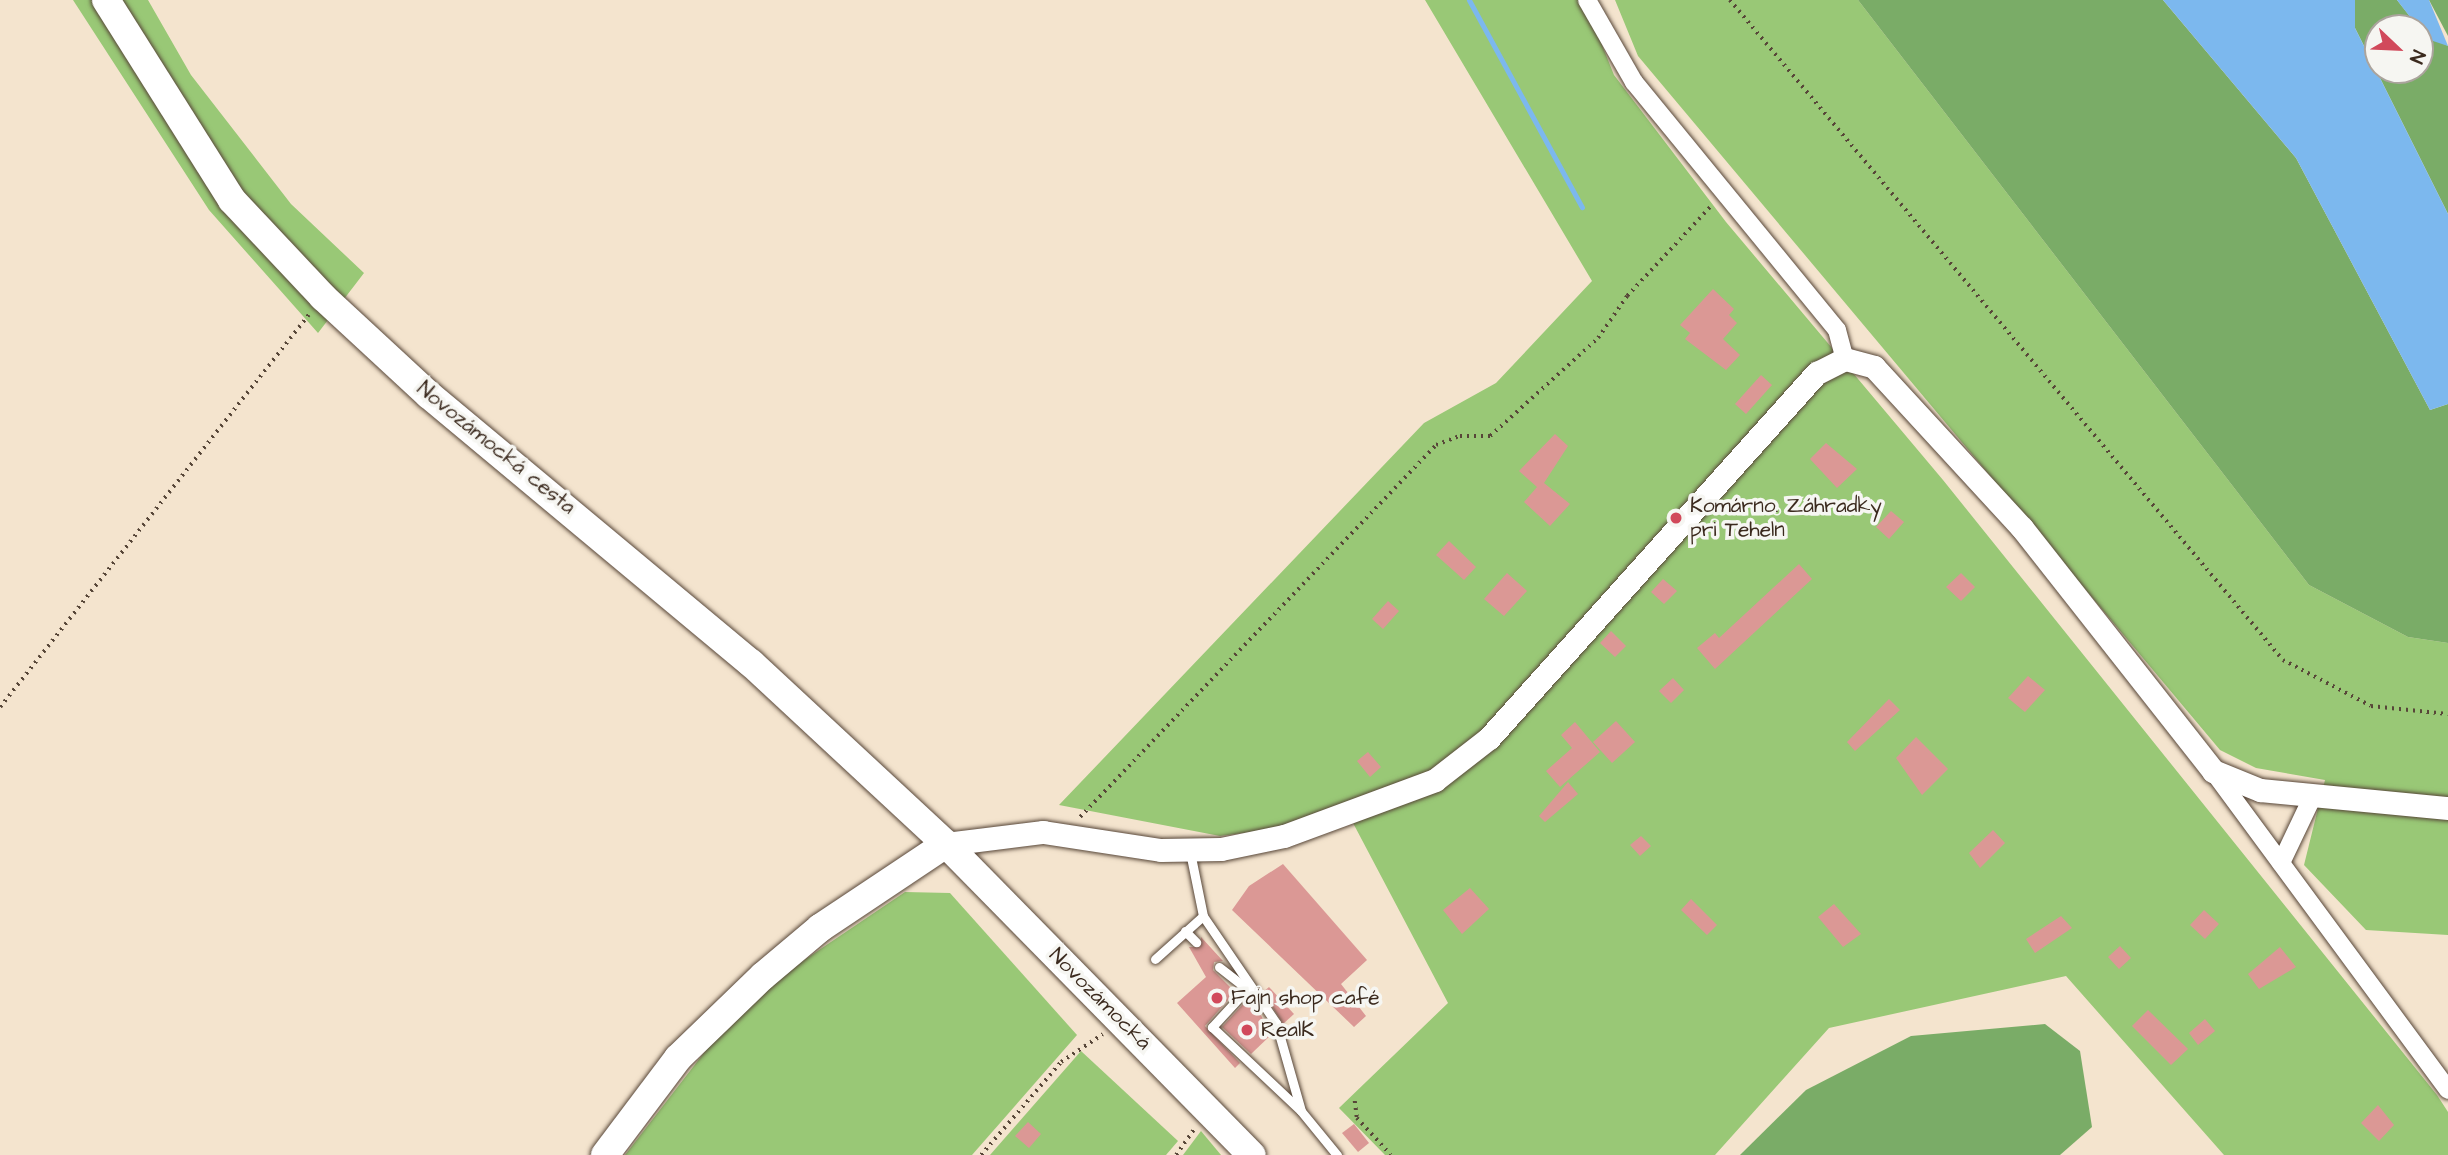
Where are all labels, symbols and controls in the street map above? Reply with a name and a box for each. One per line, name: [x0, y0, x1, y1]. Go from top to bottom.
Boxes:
north arrow: [2364, 14, 2434, 84]
text: N: [2402, 46, 2432, 67]
street label: Novozámocká cesta: [412, 376, 580, 520]
place label: Komárno. Záhradky pri Teheln: [1690, 493, 1882, 543]
marker: Komárno. Záhradky pri Teheln: [1668, 510, 1684, 526]
street label: Novozámocká: [1044, 943, 1156, 1055]
place label: Fajn shop café: [1231, 985, 1380, 1011]
marker: Fajn shop café: [1209, 990, 1225, 1006]
place label: RealK: [1261, 1017, 1314, 1043]
marker: RealK: [1239, 1022, 1255, 1038]

